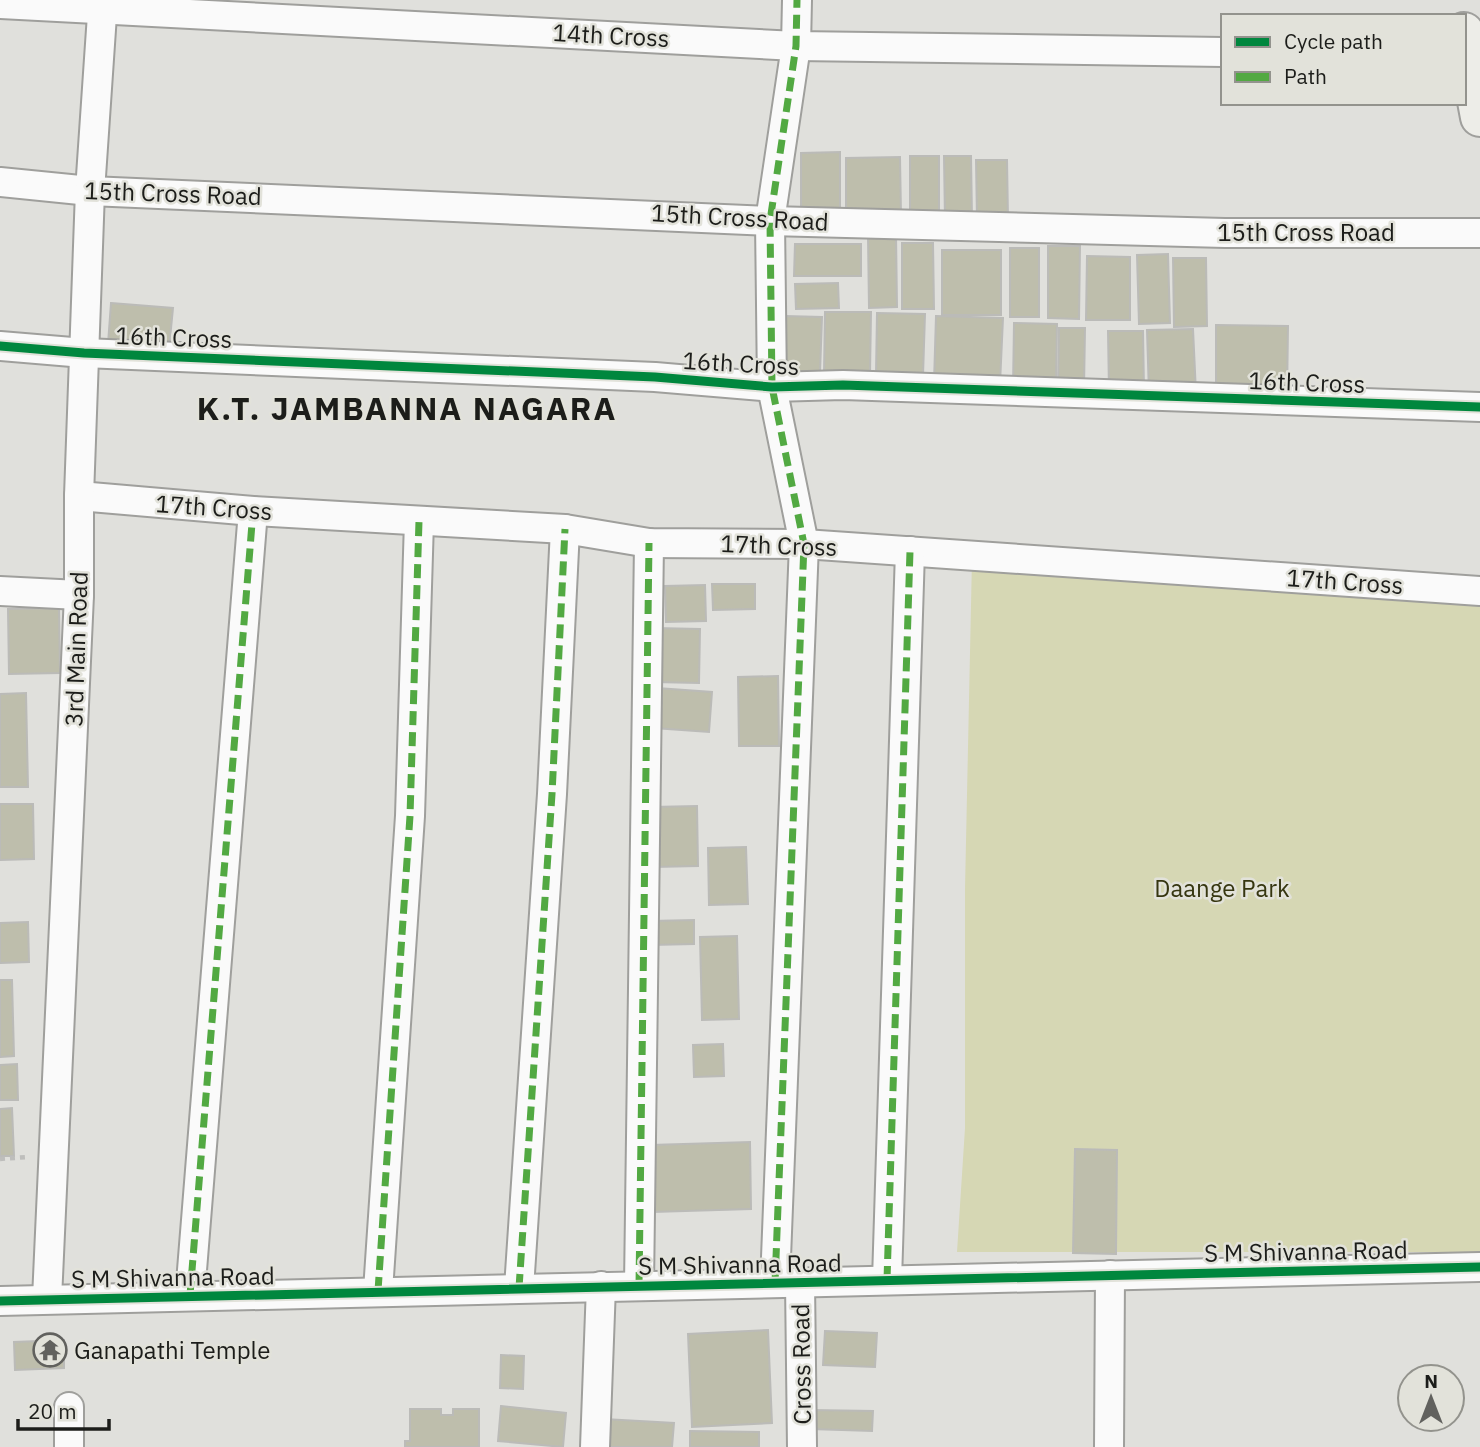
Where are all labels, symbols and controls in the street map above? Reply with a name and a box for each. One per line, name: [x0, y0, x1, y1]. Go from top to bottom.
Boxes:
legend: [1221, 14, 1466, 105]
street label: 14th Cross: [552, 16, 670, 54]
text: Cycle path: [1284, 27, 1383, 55]
text: Path: [1284, 62, 1327, 90]
street label: 15th Cross Road: [84, 174, 262, 212]
street label: 15th Cross Road: [650, 196, 830, 238]
street label: 15th Cross Road: [1217, 216, 1395, 248]
street label: 16th Cross: [115, 319, 233, 355]
street label: 16th Cross: [682, 344, 800, 382]
street label: 16th Cross: [1248, 364, 1366, 400]
district label: K.T. JAMBANNA NAGARA: [197, 387, 617, 429]
street label: 17th Cross: [155, 487, 273, 527]
street label: 17th Cross: [720, 527, 838, 563]
street label: 17th Cross: [1286, 561, 1404, 601]
street label: 3rd Main Road: [57, 571, 95, 727]
park label: Daange Park: [1154, 872, 1290, 904]
street label: S M Shivanna Road: [1204, 1233, 1408, 1269]
street label: S M Shivanna Road: [638, 1246, 842, 1282]
street label: S M Shivanna Road: [71, 1259, 275, 1295]
street label: Cross Road: [784, 1303, 818, 1425]
temple icon: Ganapathi Temple: [31, 1331, 69, 1369]
place label: Ganapathi Temple: [74, 1334, 270, 1366]
north arrow: [1396, 1363, 1466, 1433]
text: N: [1424, 1369, 1438, 1393]
scale bar: [18, 1388, 108, 1432]
text: 20 m: [28, 1397, 77, 1425]

